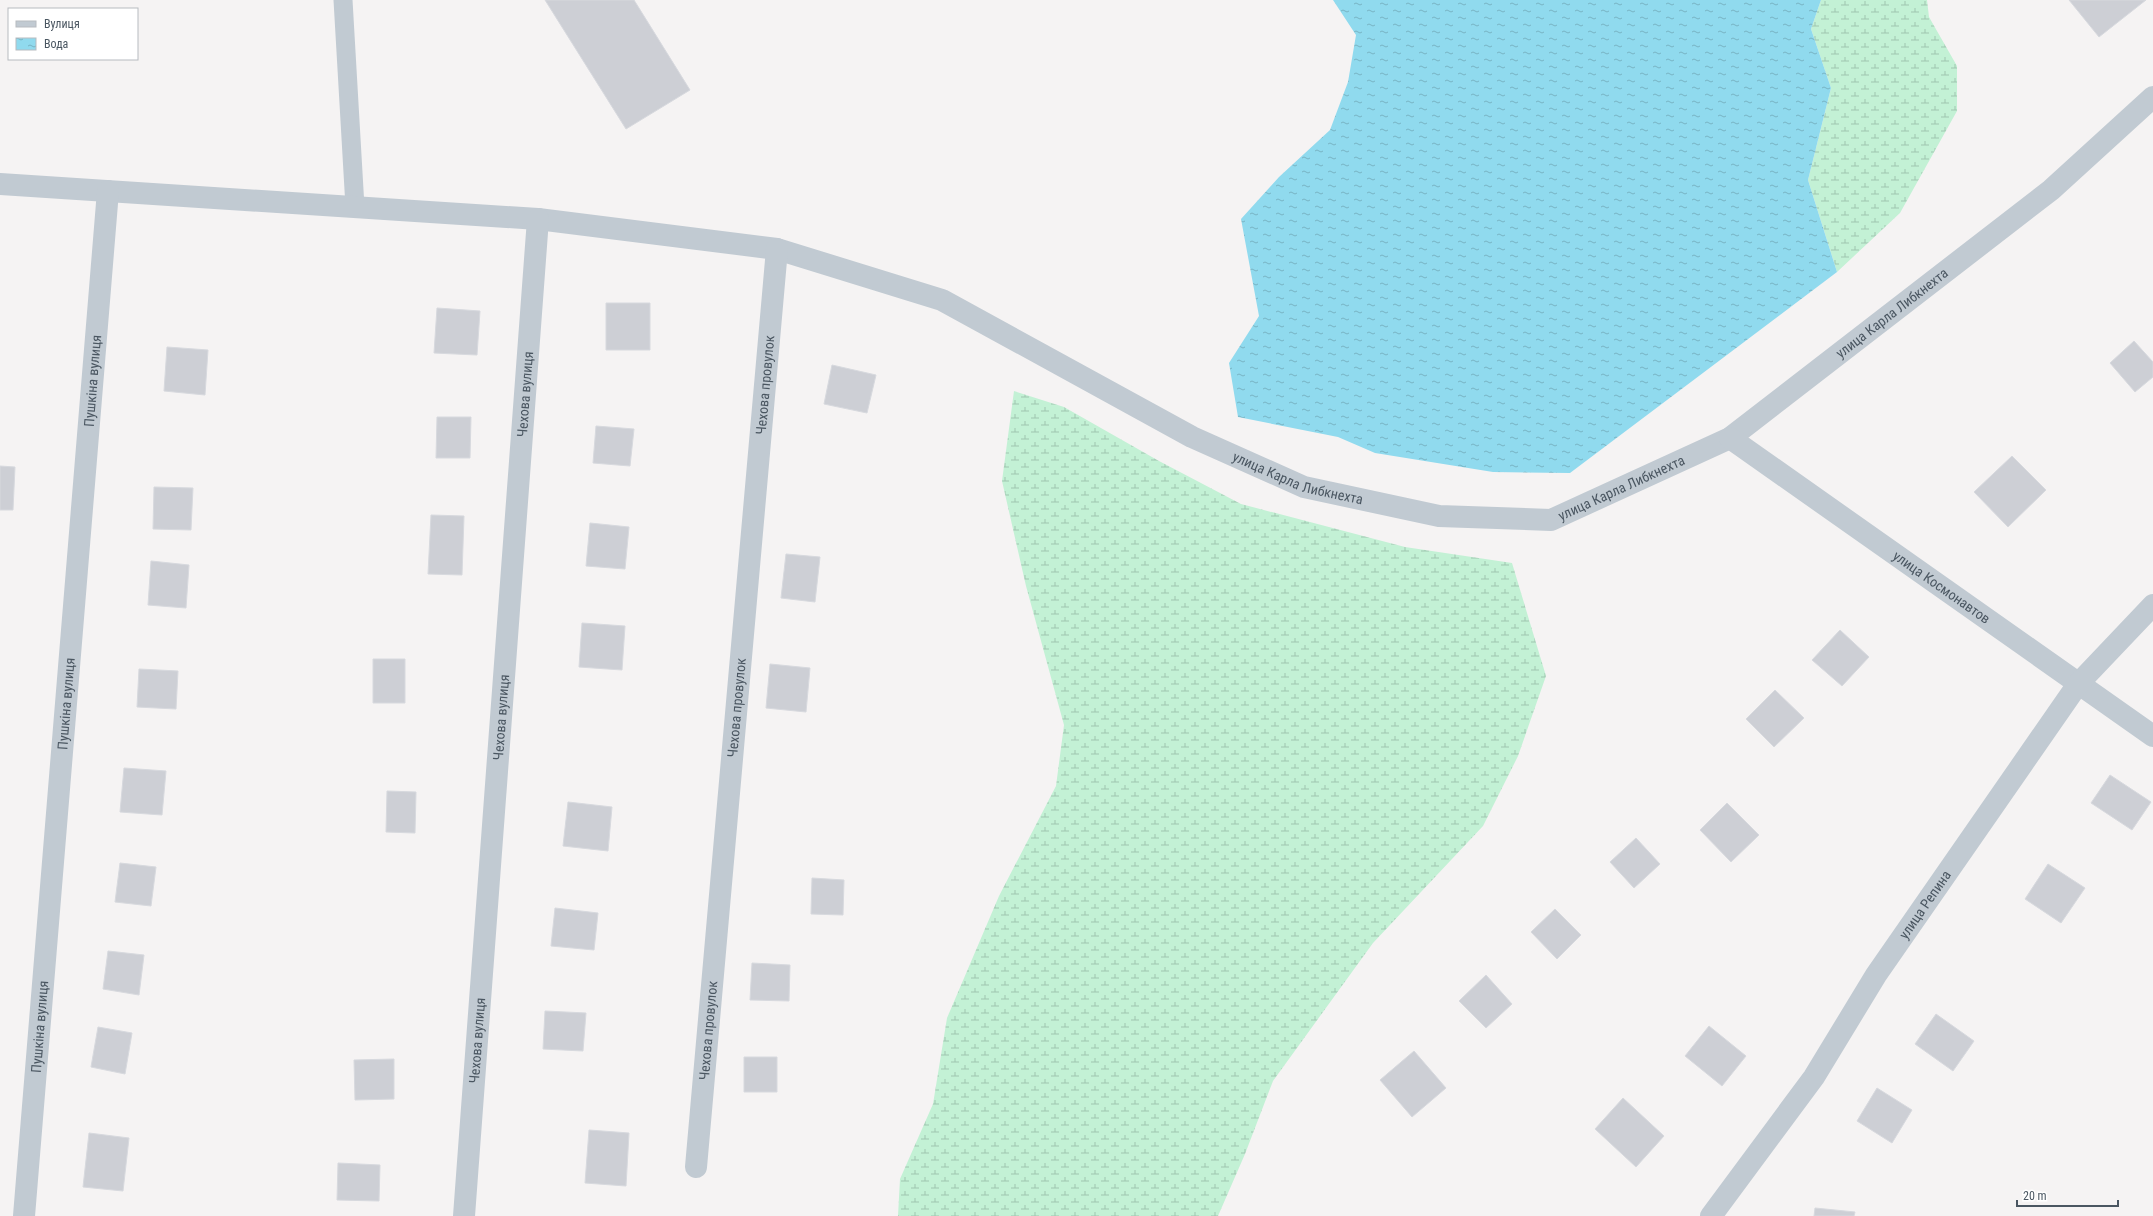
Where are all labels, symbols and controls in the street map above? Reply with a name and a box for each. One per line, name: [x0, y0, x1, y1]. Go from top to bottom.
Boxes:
legend: [8, 8, 138, 60]
text: Вулиця: [44, 17, 80, 31]
text: Вода: [44, 37, 69, 51]
street label: улица Карла Либкнехта: [1833, 265, 1951, 361]
street label: Пушкіна вулиця: [81, 334, 104, 428]
street label: Чехова провулок: [753, 334, 777, 435]
street label: Чехова вулиця: [514, 351, 536, 438]
street label: улица Карла Либкнехта: [1230, 448, 1365, 507]
street label: улица Карла Либкнехта: [1556, 452, 1687, 524]
street label: улица Космонавтов: [1890, 548, 1993, 627]
street label: Пушкіна вулиця: [54, 657, 78, 750]
street label: Чехова провулок: [724, 657, 749, 758]
street label: Чехова вулиця: [490, 674, 512, 761]
street label: улица Репина: [1896, 867, 1954, 942]
street label: Пушкіна вулиця: [28, 980, 51, 1073]
street label: Чехова провулок: [696, 980, 720, 1081]
street label: Чехова вулиця: [466, 997, 488, 1084]
scale bar: [2017, 1182, 2118, 1208]
text: 20 m: [2023, 1189, 2047, 1203]

